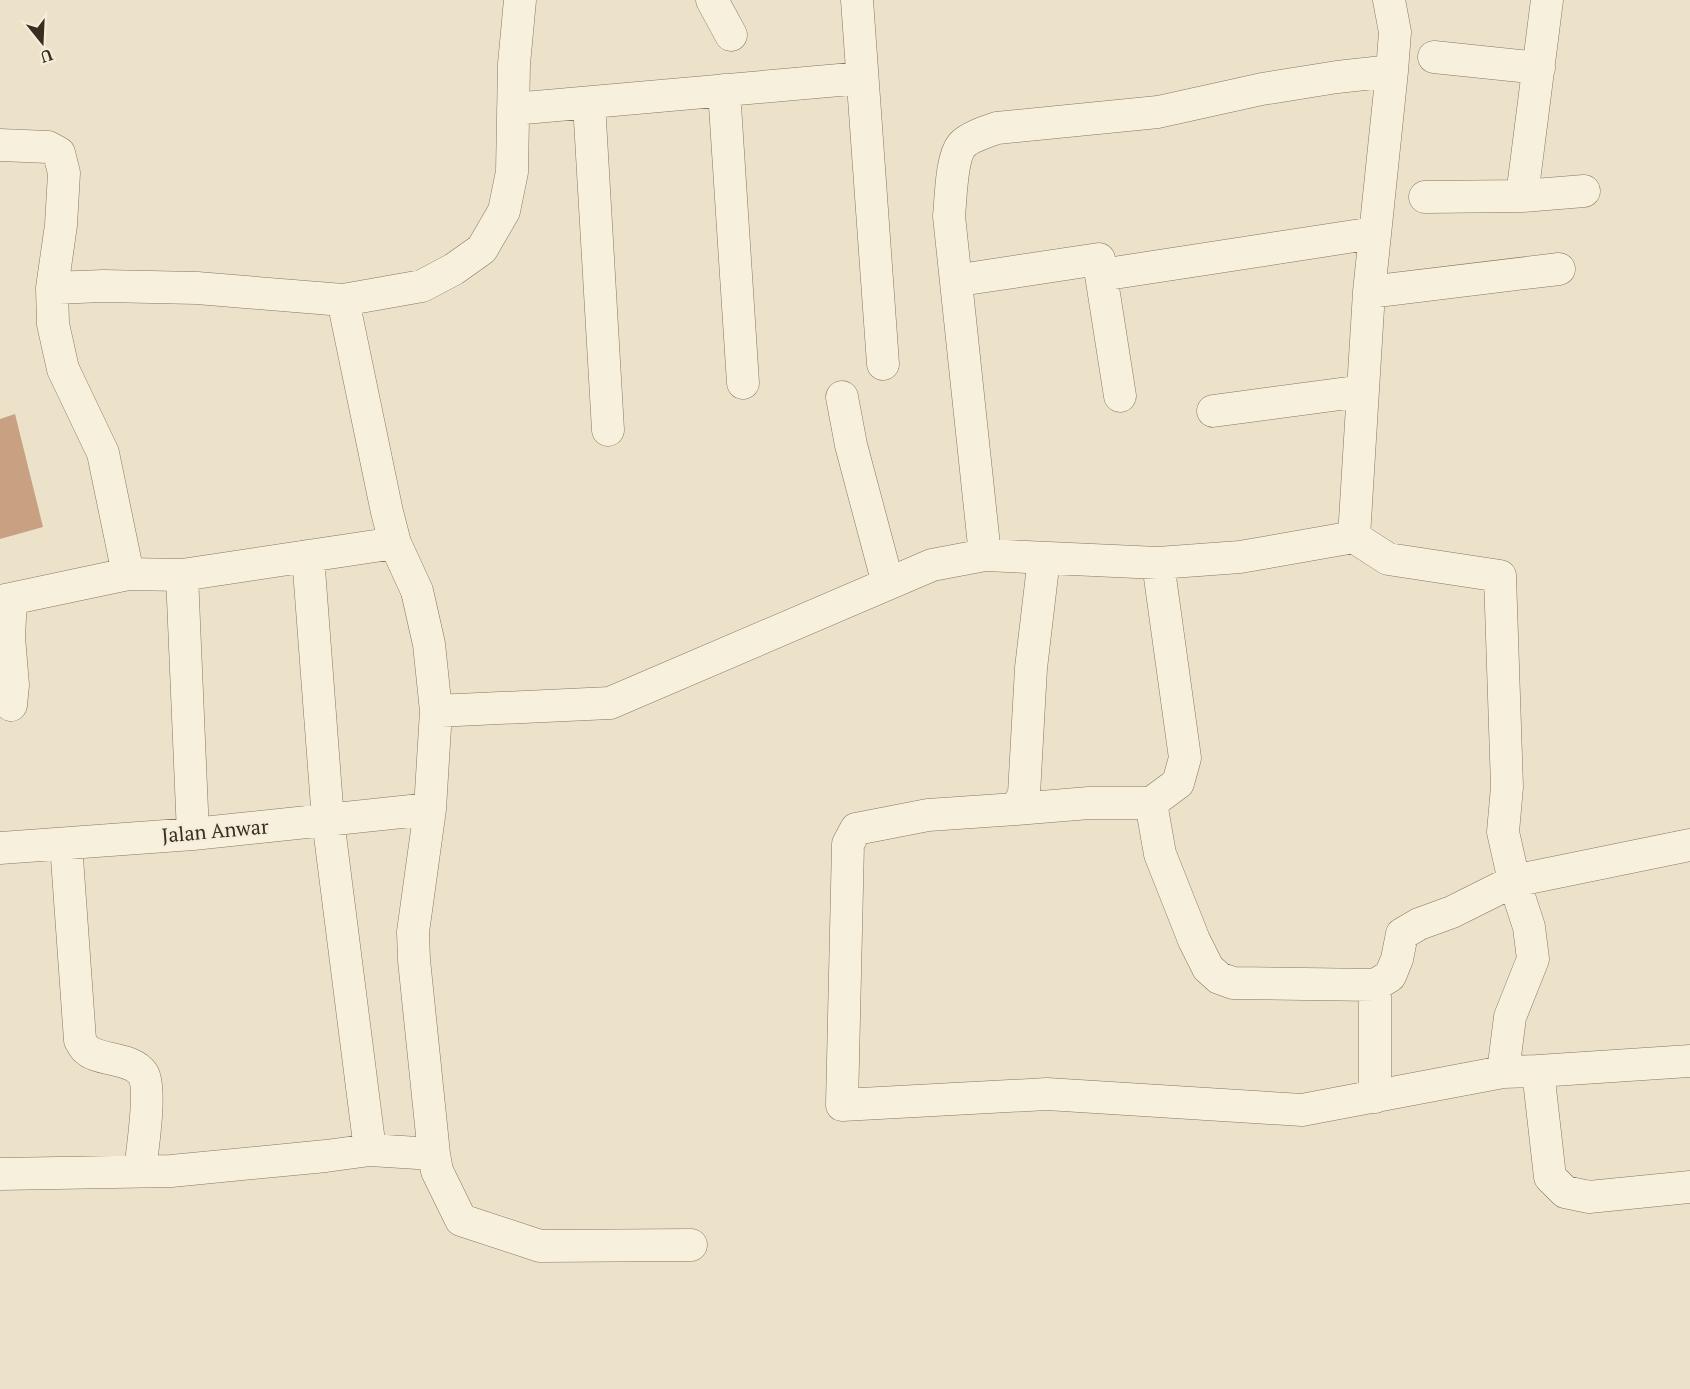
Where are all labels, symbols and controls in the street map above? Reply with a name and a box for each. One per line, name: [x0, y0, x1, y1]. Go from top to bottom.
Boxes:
north arrow: [12, 12, 72, 72]
text: U: [37, 44, 55, 69]
street label: Jalan Anwar: [160, 812, 270, 849]

